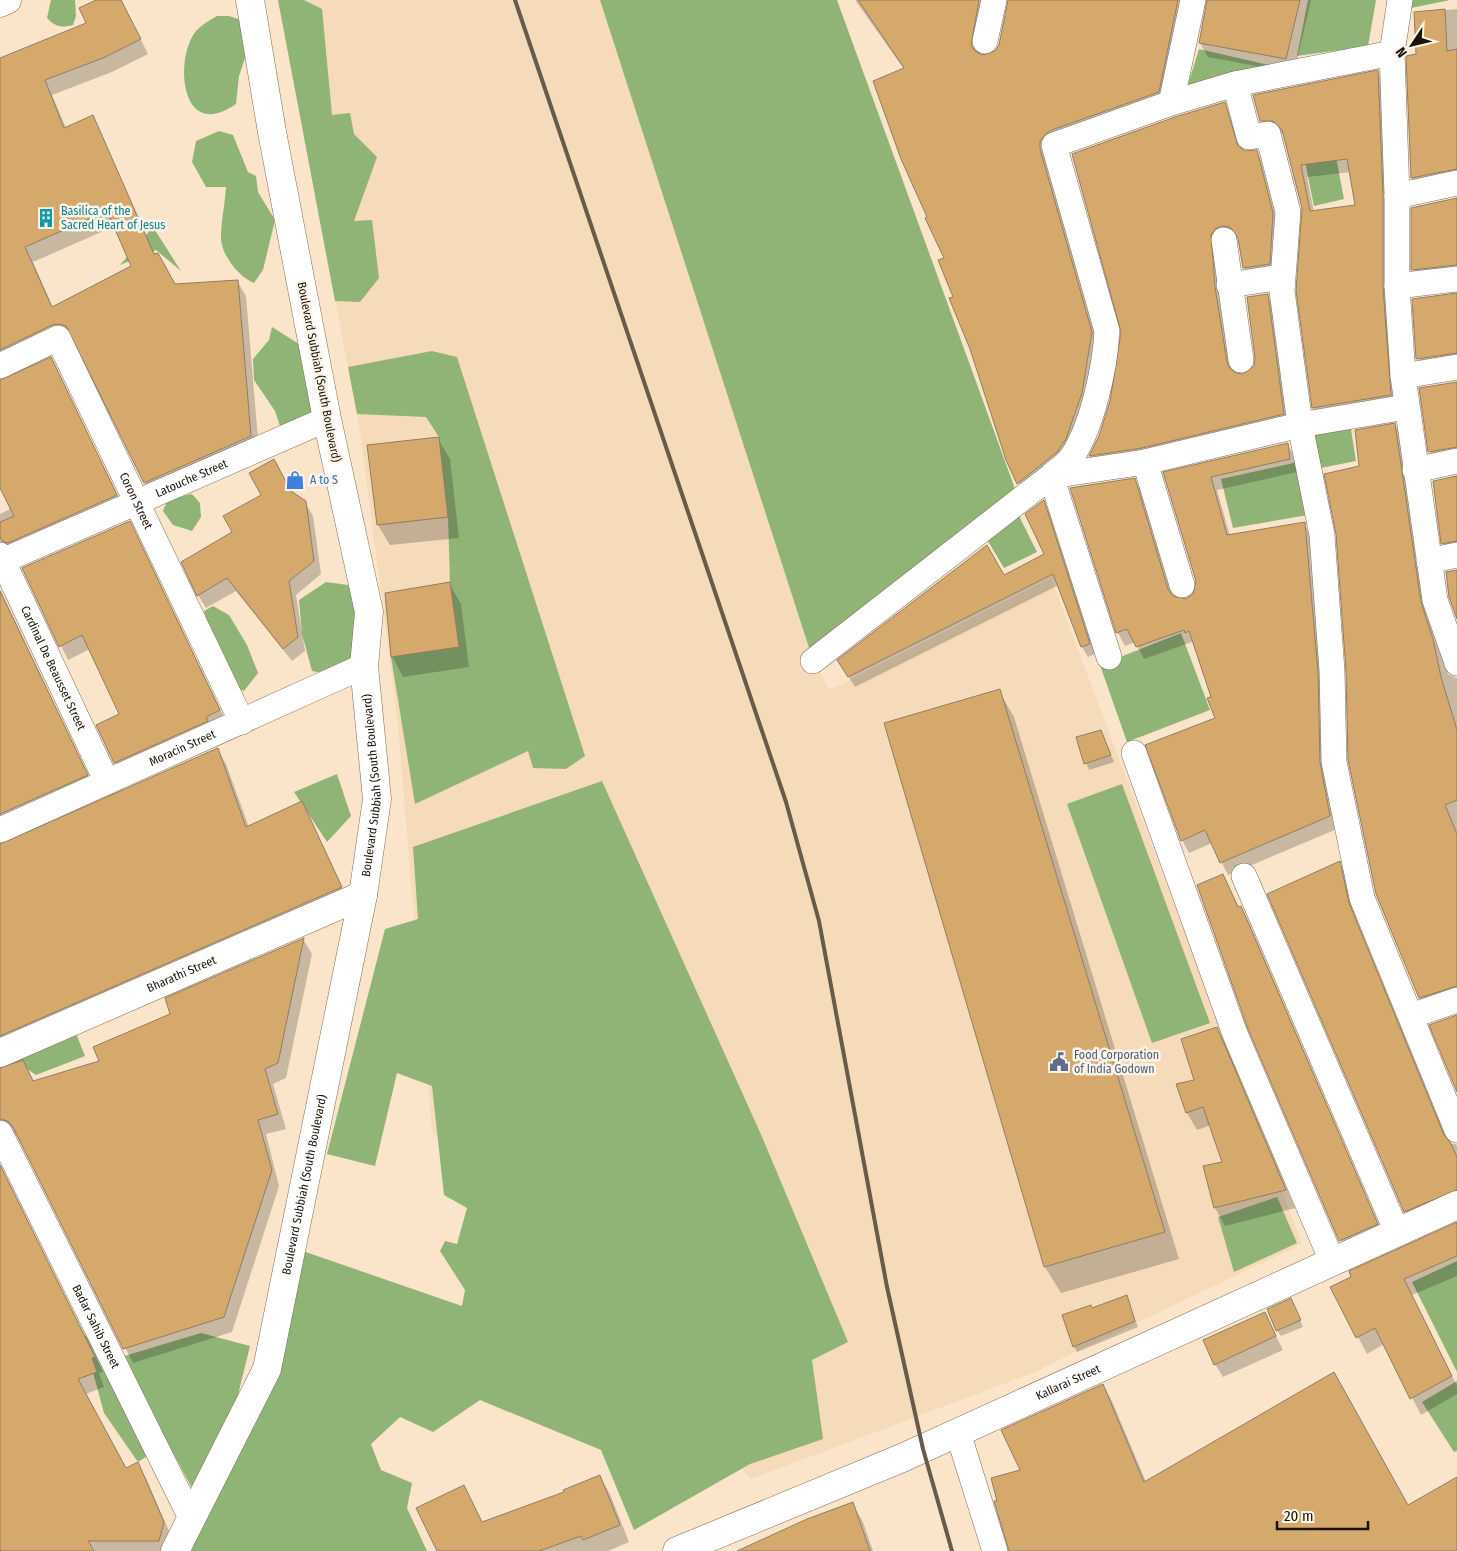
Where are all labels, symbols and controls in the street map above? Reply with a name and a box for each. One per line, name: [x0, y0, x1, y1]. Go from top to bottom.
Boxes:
north arrow: [1387, 20, 1437, 70]
text: N: [1392, 44, 1411, 60]
place label: Basilica of the Sacred Heart of Jesus: [61, 204, 165, 232]
building icon: Basilica of the Sacred Heart of Jesus: [35, 207, 57, 229]
street label: Boulevard Subbiah (South Boulevard): [295, 281, 343, 464]
street label: Latouche Street: [153, 456, 230, 500]
shop icon: A to S: [284, 469, 306, 491]
street label: Coron Street: [117, 470, 156, 531]
place label: A to S: [310, 473, 338, 487]
street label: Cardinal De Beausset Street: [18, 604, 89, 733]
street label: Boulevard Subbiah (South Boulevard): [359, 693, 384, 878]
street label: Moracin Street: [147, 727, 218, 769]
street label: Bharathi Street: [145, 953, 218, 995]
place label: Food Corporation of India Godown: [1074, 1048, 1159, 1076]
public building icon: Food Corporation of India Godown: [1048, 1051, 1070, 1073]
street label: Boulevard Subbiah (South Boulevard): [279, 1093, 330, 1276]
street label: Badar Sahib Street: [69, 1282, 123, 1371]
street label: Kallarai Street: [1034, 1362, 1103, 1403]
scale bar: [1277, 1498, 1368, 1530]
text: 20 m: [1284, 1507, 1314, 1525]

